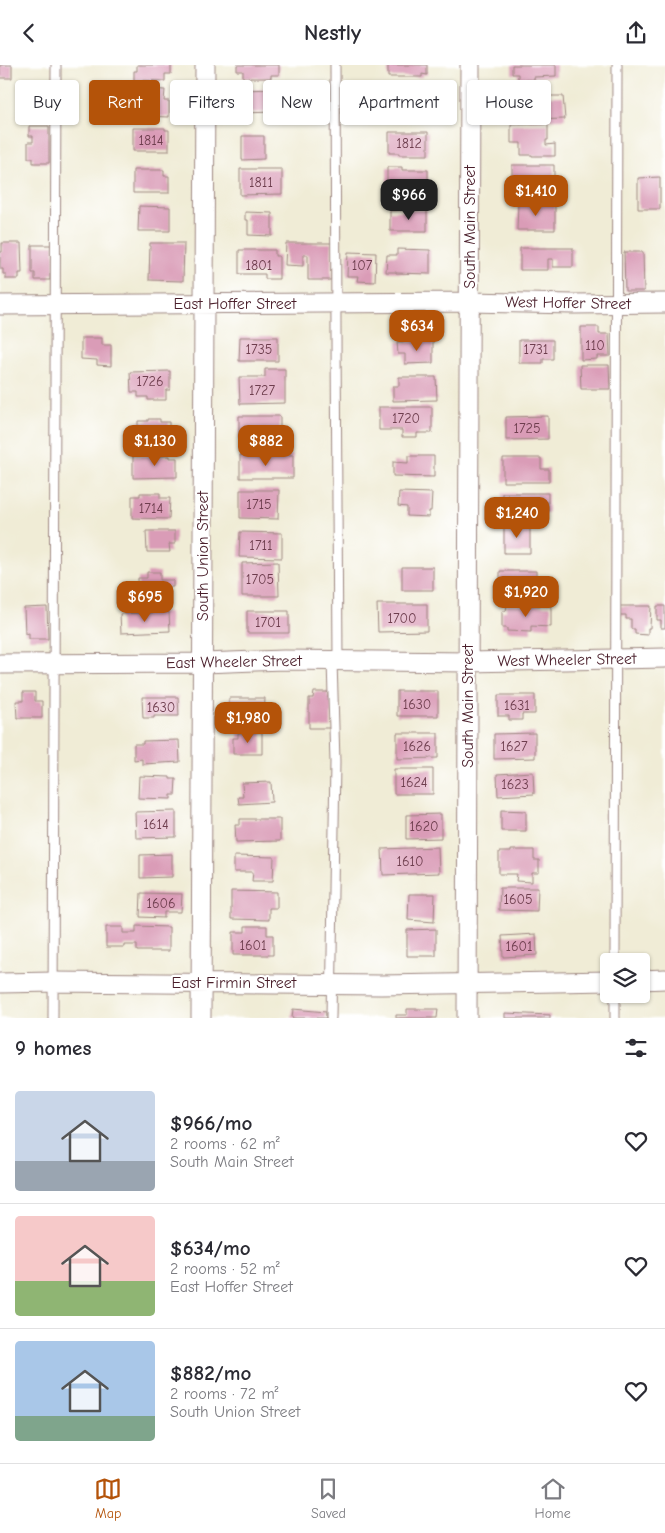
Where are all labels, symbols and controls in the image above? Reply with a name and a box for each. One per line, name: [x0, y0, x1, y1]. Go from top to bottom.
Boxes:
icon: back: [15, 19, 43, 47]
icon: share: [622, 19, 650, 47]
text: Nestly: [304, 20, 361, 46]
chip: Buy: [15, 80, 79, 125]
chip: Rent: [89, 80, 160, 125]
chip: Filters: [170, 80, 253, 125]
chip: New: [263, 80, 330, 125]
chip: Apartment: [340, 80, 457, 125]
chip: House: [467, 80, 551, 125]
house number: 1814: [138, 132, 164, 149]
house number: 1812: [396, 135, 422, 152]
street label: South Main Street: [461, 165, 479, 289]
house number: 1811: [249, 174, 273, 191]
pin: $1,410: [495, 175, 577, 217]
pin: $966: [379, 179, 439, 221]
text: $1,410: [515, 182, 557, 200]
text: $966: [392, 186, 426, 204]
house number: 1801: [246, 257, 272, 274]
house number: 107: [352, 257, 373, 274]
street label: West Hoffer Street: [505, 293, 631, 313]
street label: East Hoffer Street: [174, 295, 297, 313]
pin: $634: [387, 309, 447, 352]
text: $634: [400, 317, 434, 335]
house number: 110: [585, 337, 605, 354]
house number: 1735: [246, 341, 272, 358]
house number: 1731: [524, 341, 548, 358]
house number: 1726: [136, 373, 164, 390]
house number: 1727: [249, 382, 275, 399]
house number: 1720: [392, 410, 420, 427]
house number: 1725: [513, 420, 541, 437]
pin: $1,130: [114, 425, 196, 467]
pin: $882: [236, 425, 296, 467]
text: $1,130: [134, 432, 176, 450]
text: $882: [249, 432, 283, 450]
street label: South Union Street: [194, 490, 212, 621]
house number: 1715: [246, 496, 272, 513]
pin: $1,240: [476, 497, 558, 539]
house number: 1714: [139, 500, 163, 517]
text: $1,240: [495, 504, 539, 522]
house number: 1711: [249, 537, 273, 554]
house number: 1705: [246, 571, 274, 588]
pin: $1,920: [485, 575, 567, 618]
pin: $695: [115, 581, 175, 623]
text: $1,920: [504, 583, 548, 601]
text: $695: [128, 588, 162, 606]
house number: 1700: [387, 610, 417, 627]
house number: 1701: [255, 614, 281, 631]
street label: South Main Street: [459, 644, 477, 768]
street label: West Wheeler Street: [497, 650, 637, 670]
street label: East Wheeler Street: [166, 652, 303, 672]
house number: 1630: [403, 696, 431, 713]
house number: 1631: [504, 697, 530, 714]
house number: 1630: [147, 699, 175, 716]
pin: $1,980: [207, 701, 289, 744]
text: $1,980: [226, 709, 270, 727]
house number: 1626: [403, 738, 431, 755]
house number: 1627: [500, 738, 528, 755]
house number: 1624: [400, 774, 428, 791]
house number: 1623: [501, 776, 529, 793]
house number: 1614: [143, 816, 169, 833]
house number: 1620: [410, 818, 438, 835]
house number: 1610: [396, 853, 424, 870]
house number: 1605: [503, 891, 533, 908]
house number: 1606: [146, 895, 176, 912]
house number: 1601: [239, 937, 267, 954]
house number: 1601: [505, 938, 533, 955]
map controls: [600, 953, 650, 1003]
button: layers: [600, 953, 650, 1003]
street label: East Firmin Street: [172, 974, 297, 992]
icon: filters: [622, 1034, 650, 1062]
text: 9 homes: [15, 1036, 91, 1060]
icon: home: [55, 1111, 115, 1171]
text: $966/mo: [170, 1111, 252, 1135]
icon: heart: [622, 1127, 650, 1155]
text: 2 rooms · 62 m²: [170, 1135, 280, 1153]
text: South Main Street: [170, 1153, 294, 1171]
icon: home: [55, 1236, 115, 1296]
text: $634/mo: [170, 1236, 251, 1260]
icon: heart: [622, 1252, 650, 1280]
text: 2 rooms · 52 m²: [170, 1260, 280, 1278]
text: East Hoffer Street: [170, 1278, 293, 1296]
icon: home: [55, 1361, 115, 1421]
text: $882/mo: [170, 1361, 251, 1385]
icon: heart: [622, 1377, 650, 1405]
text: 2 rooms · 72 m²: [170, 1385, 279, 1403]
text: South Union Street: [170, 1403, 300, 1421]
tab: Map: [94, 1475, 122, 1522]
tab: Saved: [311, 1475, 346, 1522]
tab: Home: [535, 1475, 571, 1522]

